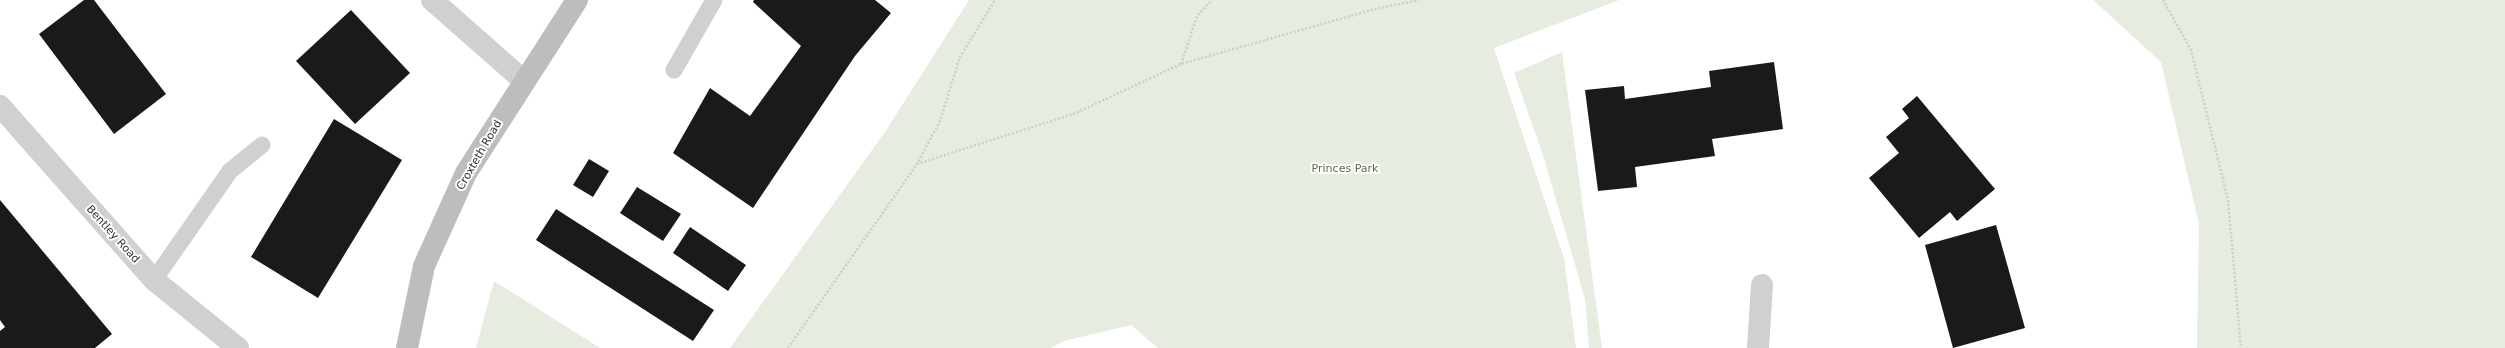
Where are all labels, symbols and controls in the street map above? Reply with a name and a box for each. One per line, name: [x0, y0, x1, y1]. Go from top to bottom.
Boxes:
street label: Croxteth Road: [454, 118, 504, 192]
park label: Princes Park: [1312, 162, 1379, 175]
street label: Bentley Road: [84, 203, 142, 265]

